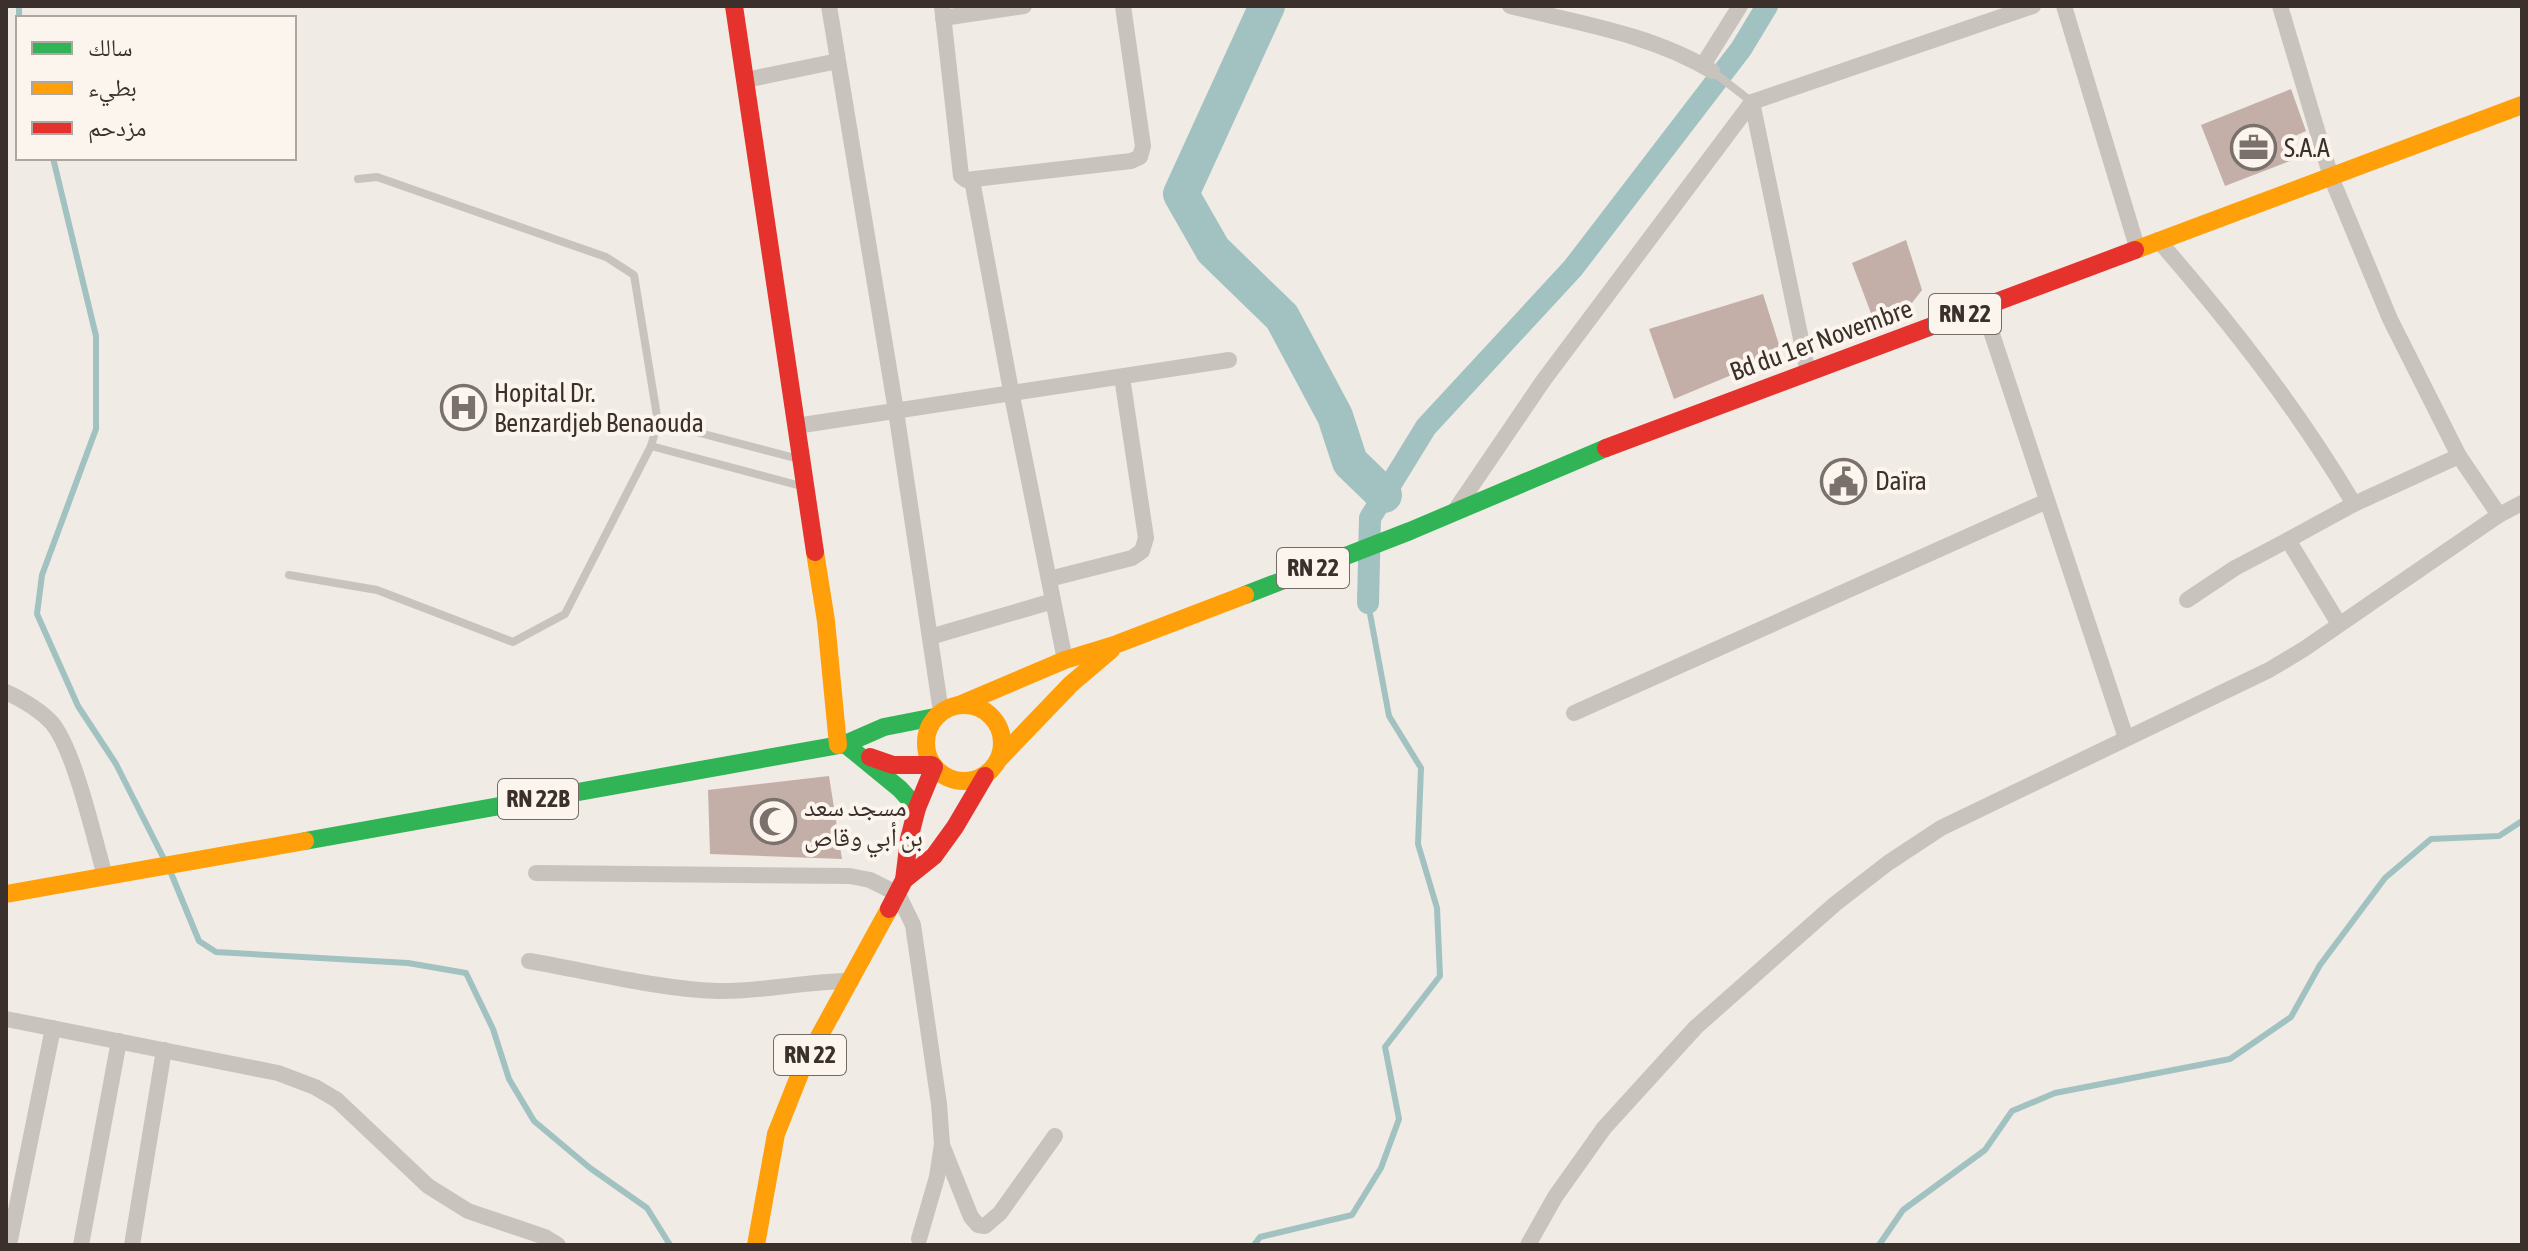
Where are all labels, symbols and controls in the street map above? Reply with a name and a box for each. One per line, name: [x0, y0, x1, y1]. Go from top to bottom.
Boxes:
legend: [16, 16, 296, 160]
text: سالك: [88, 34, 133, 61]
text: بطيء: [88, 74, 137, 107]
text: مزدحم: [88, 114, 147, 144]
office icon: S.A.A: [2229, 124, 2277, 172]
place label: S.A.A: [2284, 133, 2330, 163]
street label: Bd du 1er Novembre: [1726, 293, 1916, 387]
road number: RN 22: [1929, 294, 2001, 334]
place label: Hopital Dr. Benzardjeb Benaouda: [494, 378, 704, 438]
hospital icon: Hopital Dr. Benzardjeb Benaouda: [439, 384, 487, 432]
public building icon: Daïra: [1820, 457, 1868, 505]
place label: Daïra: [1875, 466, 1927, 496]
road number: RN 22: [1277, 548, 1349, 588]
road number: RN 22B: [498, 779, 578, 819]
place label: مسجد سعد بن أبي وقاص: [804, 792, 923, 858]
mosque icon: مسجد سعد بن أبي وقاص: [749, 798, 797, 846]
road number: RN 22: [774, 1035, 846, 1075]

